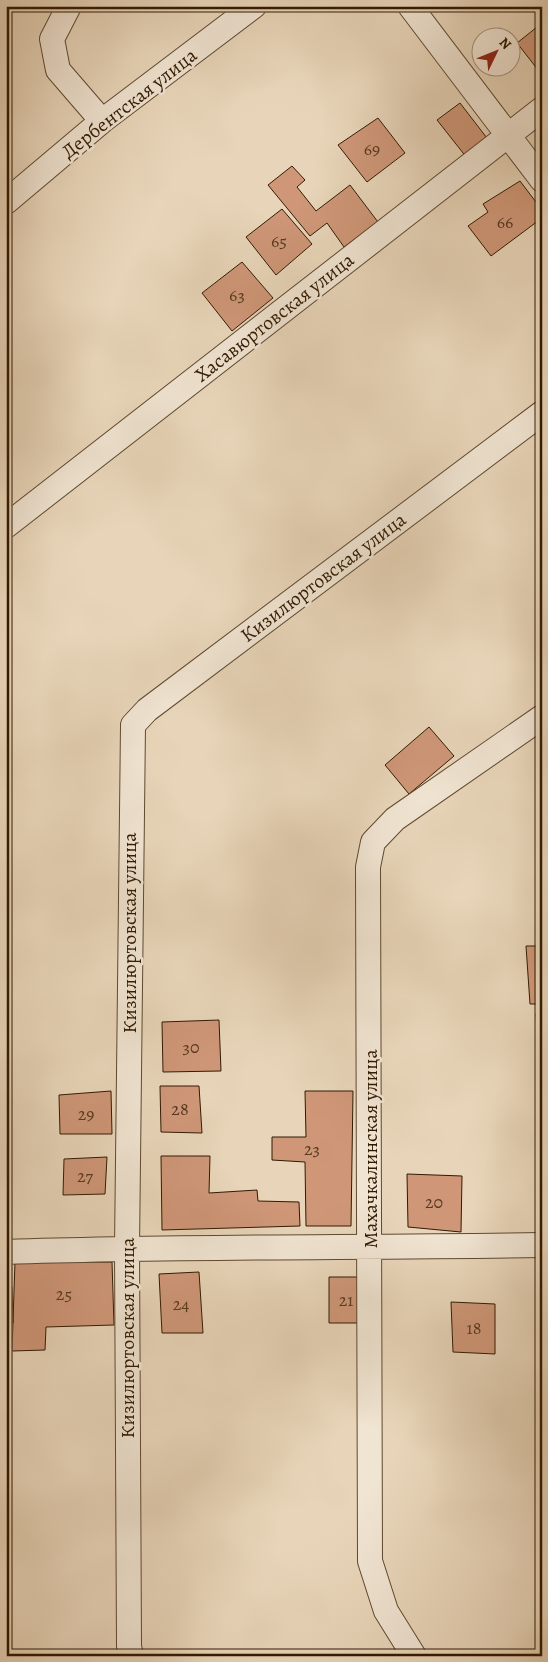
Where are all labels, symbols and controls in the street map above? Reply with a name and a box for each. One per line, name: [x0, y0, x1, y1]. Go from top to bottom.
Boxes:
north arrow: [470, 28, 520, 78]
text: N: [495, 33, 516, 54]
street label: Дербентская улица: [56, 41, 203, 165]
house number: 69: [364, 137, 380, 161]
house number: 66: [497, 210, 513, 234]
house number: 65: [271, 229, 287, 253]
street label: Хасавюртовская улица: [189, 246, 360, 388]
house number: 63: [229, 283, 245, 307]
street label: Кизилюртовская улица: [235, 506, 412, 649]
street label: Кизилюртовская улица: [116, 832, 143, 1033]
house number: 30: [182, 1035, 200, 1059]
street label: Махачкалинская улица: [357, 1049, 384, 1249]
house number: 28: [171, 1097, 189, 1121]
house number: 29: [78, 1102, 94, 1126]
house number: 23: [304, 1137, 320, 1161]
house number: 27: [77, 1164, 93, 1188]
house number: 20: [425, 1190, 443, 1214]
street label: Кизилюртовская улица: [114, 1237, 141, 1438]
house number: 25: [56, 1282, 72, 1306]
house number: 21: [339, 1288, 353, 1312]
house number: 24: [173, 1292, 189, 1316]
house number: 18: [467, 1316, 481, 1340]

